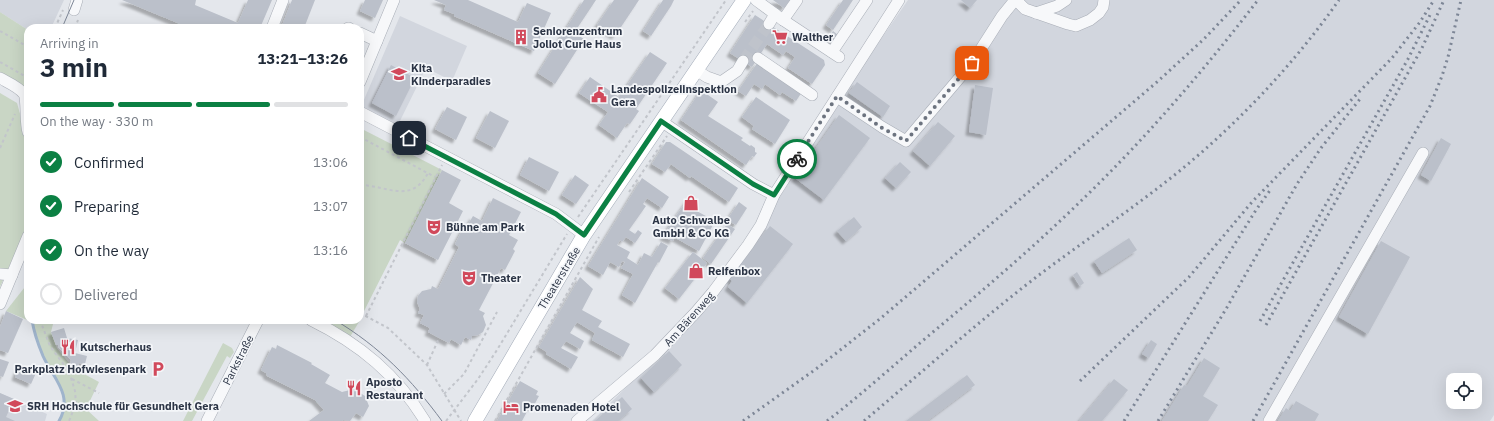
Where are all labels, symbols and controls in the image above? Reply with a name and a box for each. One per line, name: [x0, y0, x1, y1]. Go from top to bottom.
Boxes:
place label: Seniorenzentrum Joliot Curie Haus: [533, 24, 623, 51]
building icon: Seniorenzentrum Joliot Curie Haus: [512, 28, 530, 46]
supermarket icon: Walther: [771, 28, 789, 46]
place label: Walther: [792, 30, 834, 44]
text: Arriving in: [40, 35, 99, 52]
pin: [955, 46, 989, 80]
text: 13:21–13:26: [257, 49, 348, 68]
text: 3 min: [40, 50, 108, 84]
icon: bag: [961, 52, 983, 74]
place label: Kita Kinderparadies: [411, 61, 491, 88]
school or university icon: Kita Kinderparadies: [390, 65, 408, 83]
place label: Landespolizeiinspektion Gera: [611, 82, 737, 109]
public building icon: Landespolizeiinspektion Gera: [590, 86, 608, 104]
text: On the way · 330 m: [40, 113, 153, 130]
pin: [392, 121, 426, 155]
icon: home: [398, 127, 420, 149]
courier: [777, 139, 817, 179]
icon: bike: [786, 148, 808, 170]
icon: check: [40, 151, 62, 173]
text: Confirmed: [74, 153, 144, 172]
text: 13:06: [313, 154, 348, 171]
shop icon: Auto Schwalbe GmbH & Co KG: [682, 194, 700, 212]
icon: check: [40, 195, 62, 217]
text: Preparing: [74, 197, 139, 216]
text: 13:07: [313, 198, 348, 215]
place label: Auto Schwalbe GmbH & Co KG: [652, 213, 730, 240]
theatre icon: Bühne am Park: [425, 218, 443, 236]
place label: Bühne am Park: [446, 220, 525, 234]
icon: check: [40, 239, 62, 261]
text: On the way: [74, 241, 149, 260]
text: 13:16: [313, 242, 348, 259]
street label: Theaterstraße: [535, 244, 583, 312]
shop icon: Reifenbox: [687, 262, 705, 280]
place label: Reifenbox: [708, 264, 760, 278]
theatre icon: Theater: [460, 269, 478, 287]
place label: Theater: [481, 271, 522, 285]
text: Delivered: [74, 285, 138, 304]
street label: Am Bärenweg: [661, 289, 717, 349]
street label: Parkstraße: [219, 333, 257, 387]
restaurant icon: Kutscherhaus: [59, 338, 77, 356]
place label: Kutscherhaus: [80, 340, 152, 354]
parking icon: Parkplatz Hofwiesenpark: [149, 360, 167, 378]
place label: Parkplatz Hofwiesenpark: [15, 362, 147, 376]
map controls: [1446, 373, 1482, 409]
button: locate: [1446, 373, 1482, 409]
place label: Aposto Restaurant: [366, 375, 423, 402]
restaurant icon: Aposto Restaurant: [345, 379, 363, 397]
school or university icon: SRH Hochschule für Gesundheit Gera: [6, 397, 24, 415]
hotel icon: Promenaden Hotel: [502, 398, 520, 416]
place label: SRH Hochschule für Gesundheit Gera: [27, 399, 219, 413]
place label: Promenaden Hotel: [523, 400, 620, 414]

